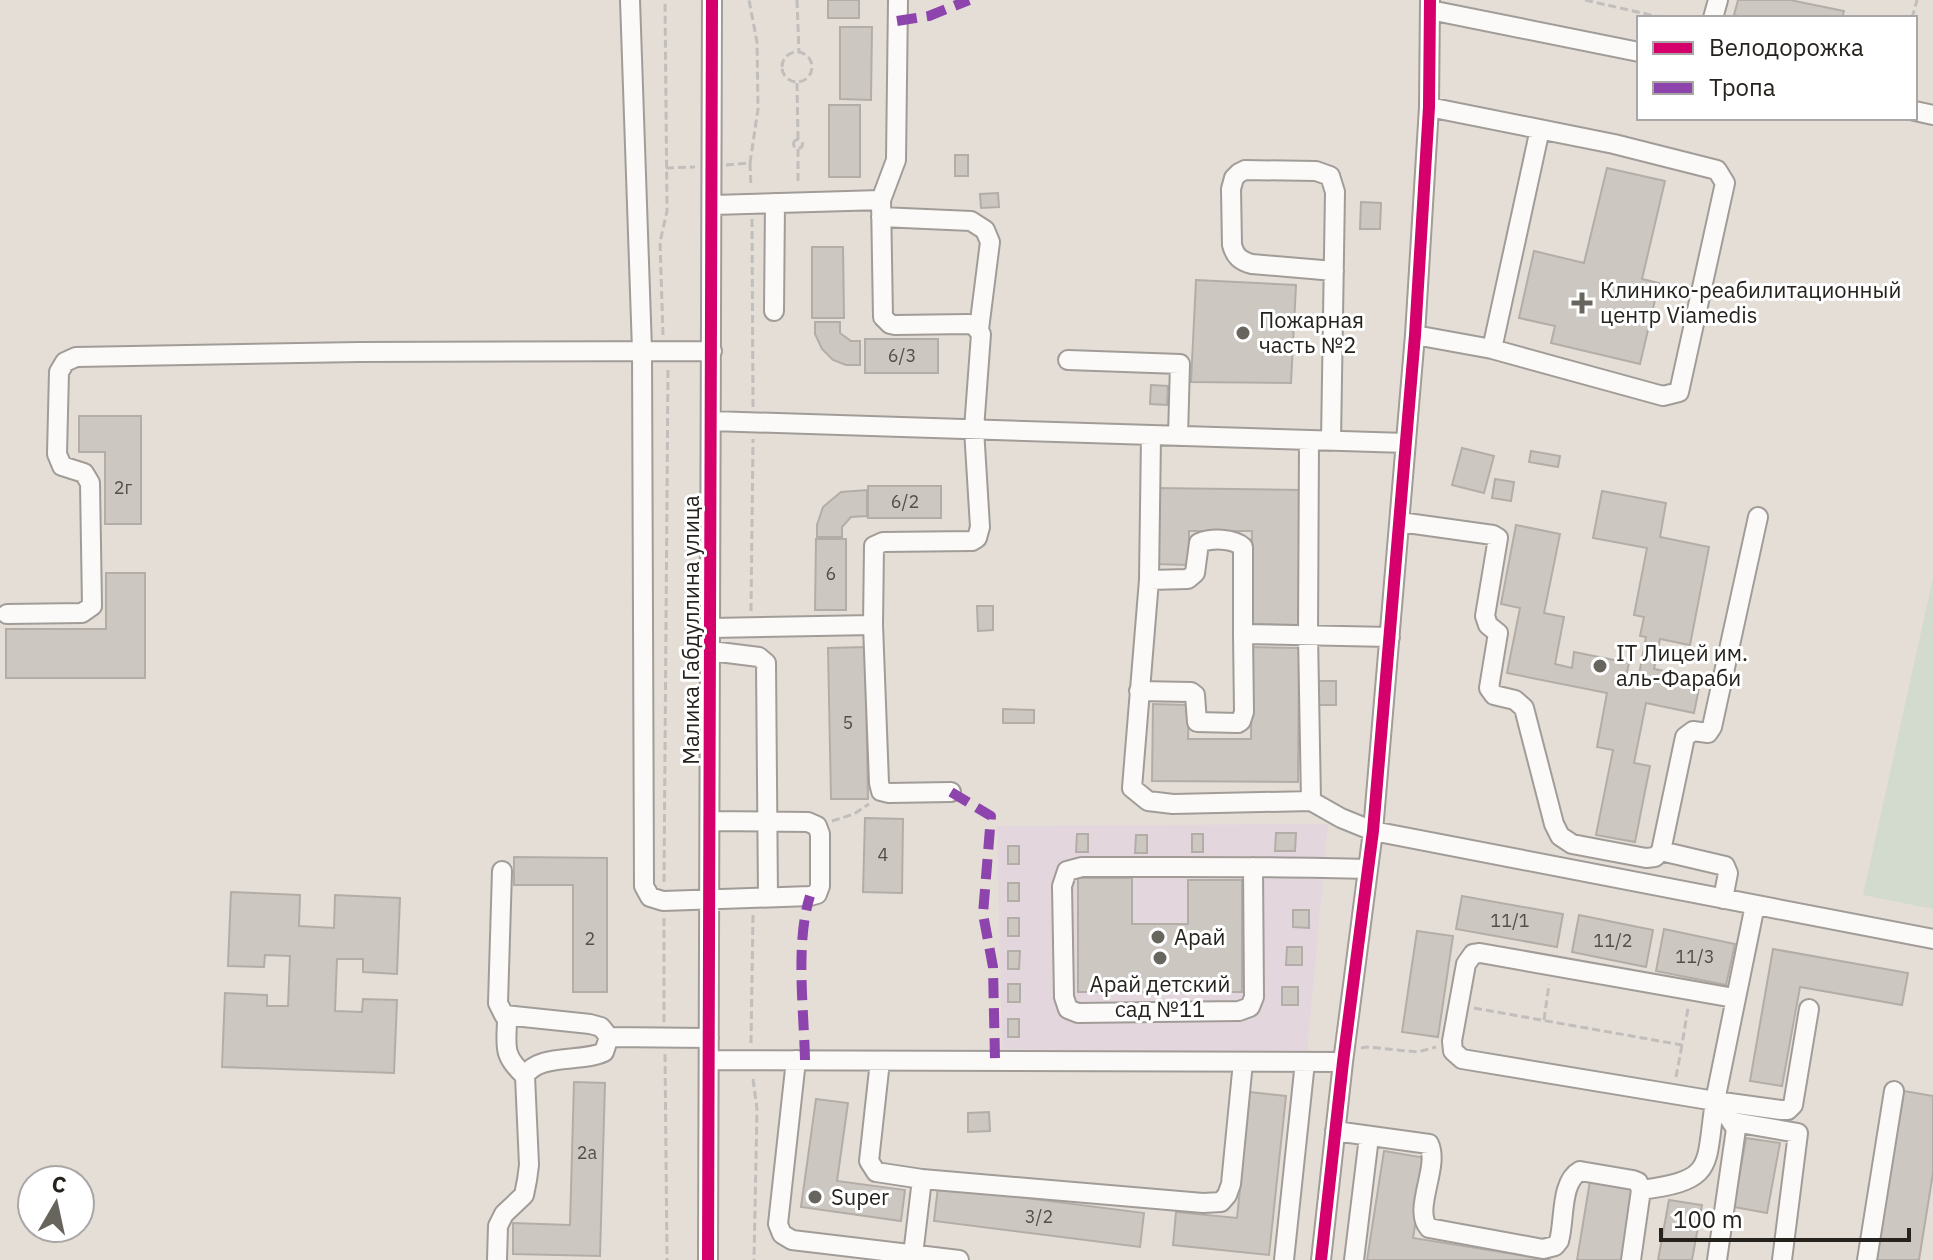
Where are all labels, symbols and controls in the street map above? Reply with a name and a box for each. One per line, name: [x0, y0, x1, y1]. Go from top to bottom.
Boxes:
legend: [1637, 16, 1917, 120]
text: Велодорожка: [1709, 31, 1864, 63]
text: Тропа: [1709, 71, 1776, 103]
place label: Клинико-реабилитационный центр Viamedis: [1600, 275, 1901, 329]
marker: Клинико-реабилитационный центр Viamedis: [1571, 292, 1593, 314]
place label: Пожарная часть №2: [1259, 305, 1364, 359]
marker: Пожарная часть №2: [1234, 324, 1252, 342]
house number: 6/3: [888, 344, 916, 367]
house number: 2г: [114, 476, 132, 499]
house number: 6/2: [891, 490, 919, 513]
street label: Малика Габдуллина улица: [676, 495, 705, 765]
house number: 6: [826, 562, 836, 585]
place label: IT Лицей им. аль-Фараби: [1616, 638, 1748, 692]
marker: IT Лицей им. аль-Фараби: [1591, 657, 1609, 675]
house number: 5: [843, 711, 853, 734]
house number: 4: [878, 843, 889, 866]
house number: 11/1: [1490, 909, 1530, 932]
place label: Арай: [1174, 922, 1226, 951]
house number: 2: [585, 927, 595, 950]
marker: Арай: [1149, 928, 1167, 946]
house number: 11/2: [1593, 929, 1633, 952]
house number: 11/3: [1675, 945, 1715, 968]
marker: Арай детский сад №11: [1151, 949, 1169, 967]
place label: Арай детский сад №11: [1090, 969, 1230, 1023]
house number: 2а: [577, 1141, 598, 1164]
north arrow: [16, 1164, 96, 1244]
text: С: [50, 1168, 69, 1199]
place label: Super: [831, 1182, 889, 1211]
marker: Super: [806, 1188, 824, 1206]
scale bar: [1661, 1192, 1909, 1242]
text: 100 m: [1673, 1203, 1743, 1235]
house number: 3/2: [1025, 1205, 1053, 1228]

